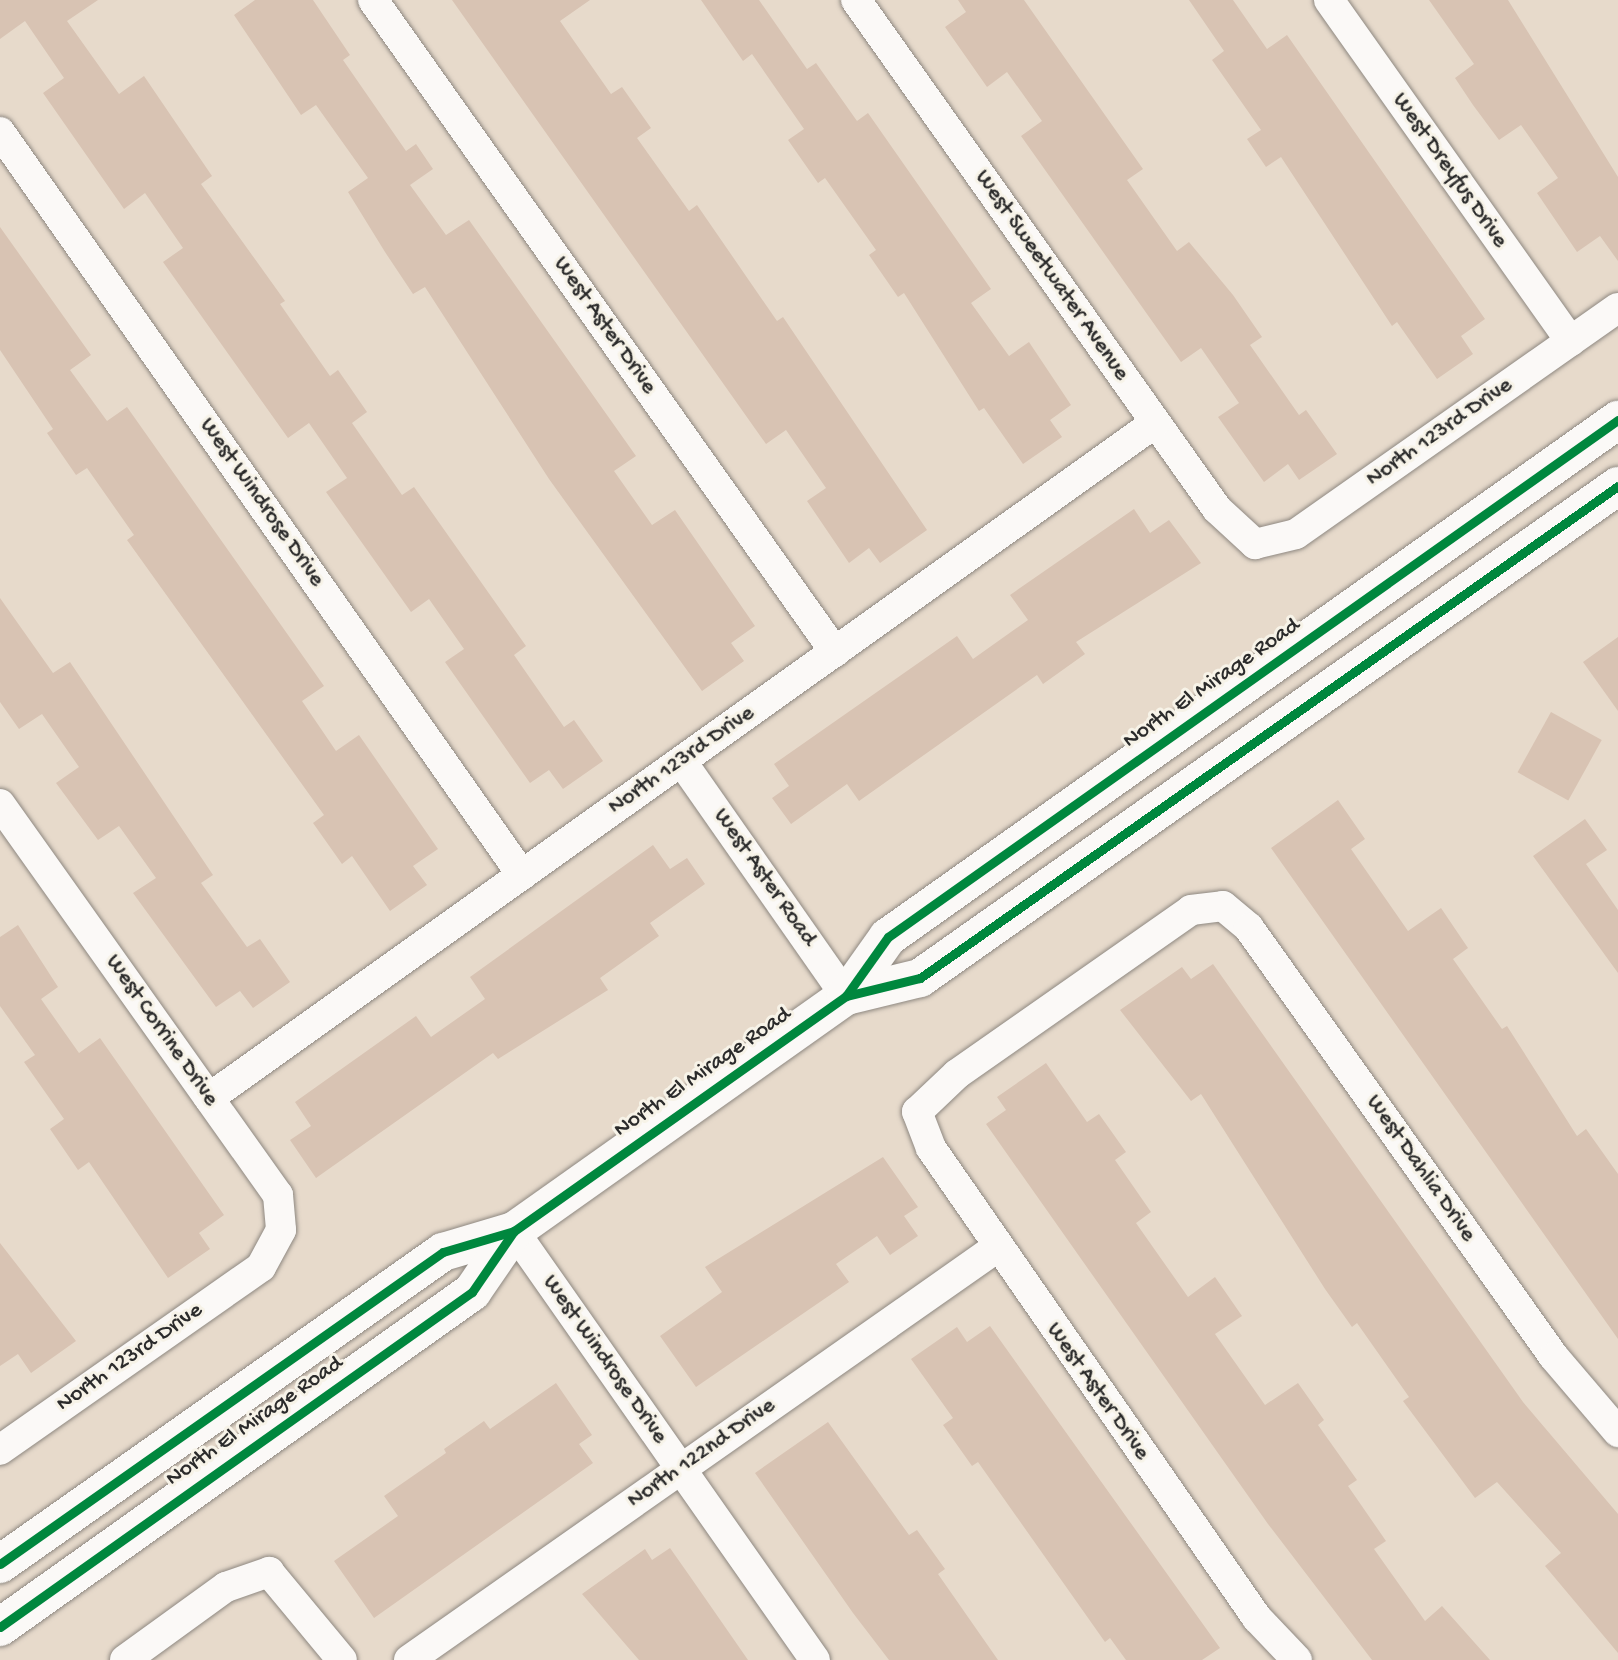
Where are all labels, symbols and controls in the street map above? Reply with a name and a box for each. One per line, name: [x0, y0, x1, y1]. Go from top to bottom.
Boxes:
street label: West Dreyfus Drive: [1385, 88, 1513, 254]
street label: West Sweetwater Avenue: [968, 165, 1134, 387]
street label: West Aster Drive: [546, 252, 662, 400]
street label: North 123rd Drive: [1362, 372, 1518, 494]
street label: West Windrose Drive: [192, 413, 330, 593]
street label: North El Mirage Road: [1118, 613, 1306, 755]
street label: North 123rd Drive: [604, 700, 760, 822]
street label: West Aster Road: [706, 804, 822, 952]
street label: West Corrine Drive: [98, 950, 224, 1112]
street label: North El Mirage Road: [609, 1002, 797, 1144]
street label: West Dahlia Drive: [1359, 1090, 1481, 1248]
street label: West Windrose Drive: [535, 1270, 673, 1450]
street label: North 123rd Drive: [52, 1297, 208, 1419]
street label: West Aster Drive: [1039, 1318, 1155, 1466]
street label: North El Mirage Road: [161, 1351, 349, 1493]
street label: North 122nd Drive: [623, 1393, 781, 1515]

